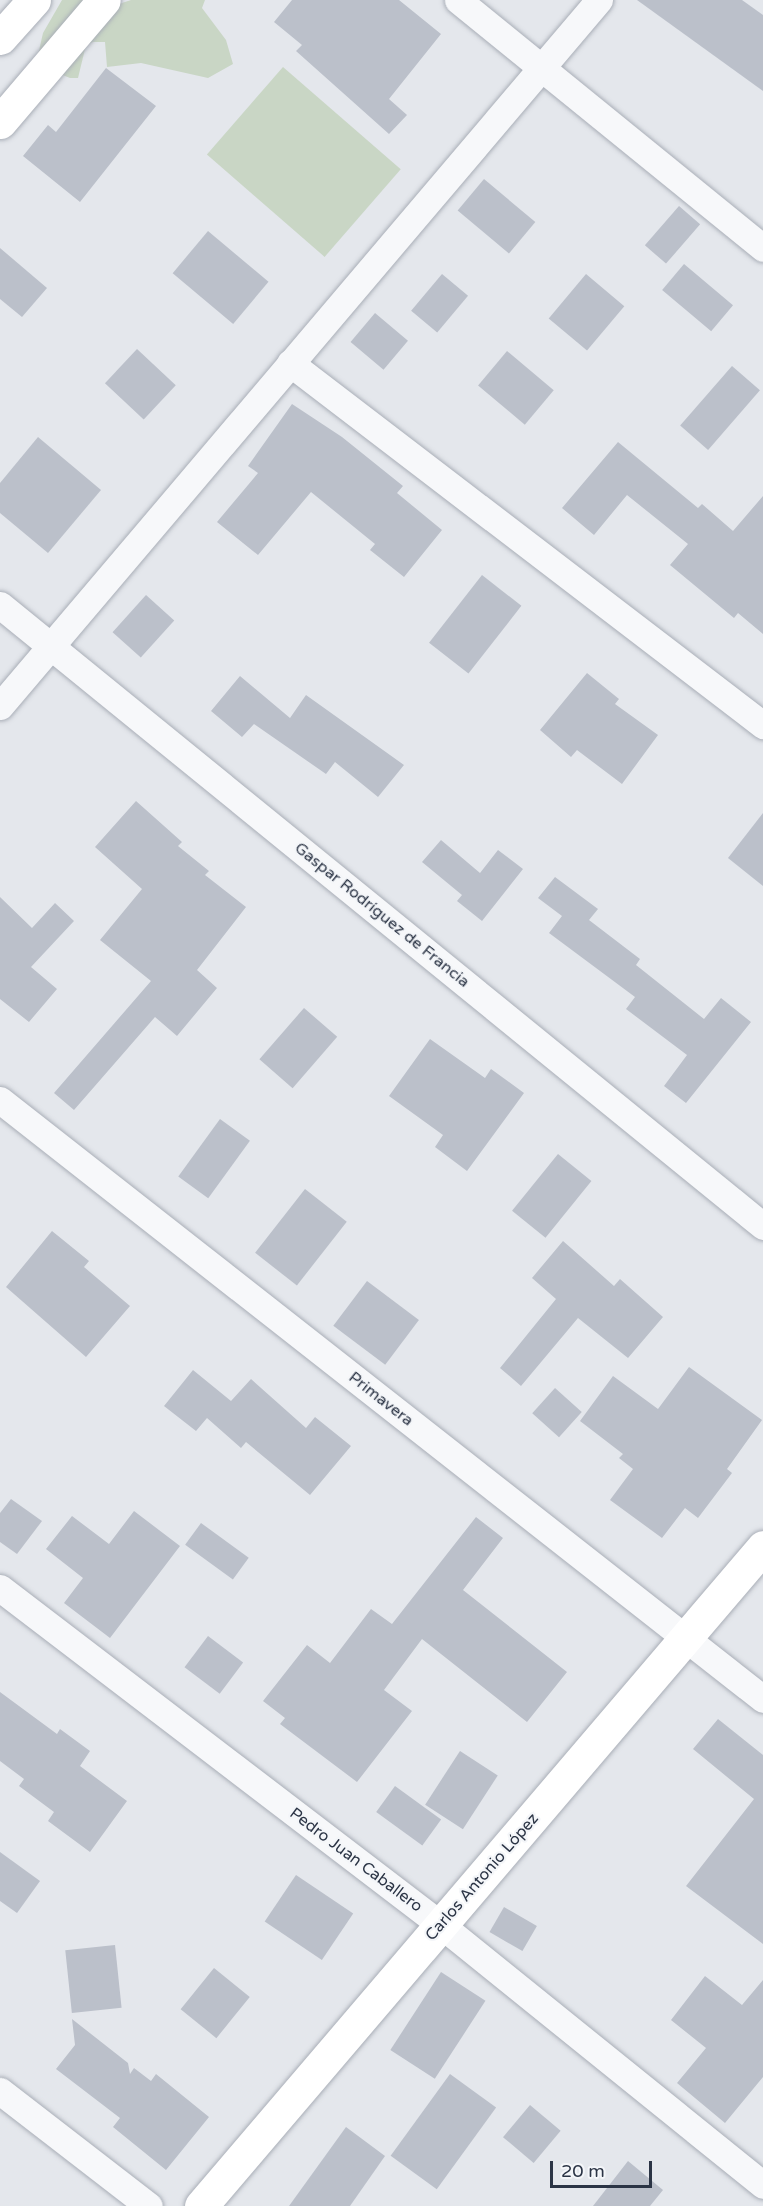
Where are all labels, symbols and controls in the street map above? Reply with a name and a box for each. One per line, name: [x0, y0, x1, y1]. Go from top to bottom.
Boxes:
street label: Gaspar Rodríguez de Francia: [291, 838, 473, 992]
street label: Primavera: [345, 1368, 417, 1430]
street label: Pedro Juan Caballero: [286, 1804, 426, 1916]
street label: Carlos Antonio López: [421, 1809, 543, 1945]
scale bar: [553, 2149, 655, 2187]
text: 20 m: [561, 2160, 605, 2182]

